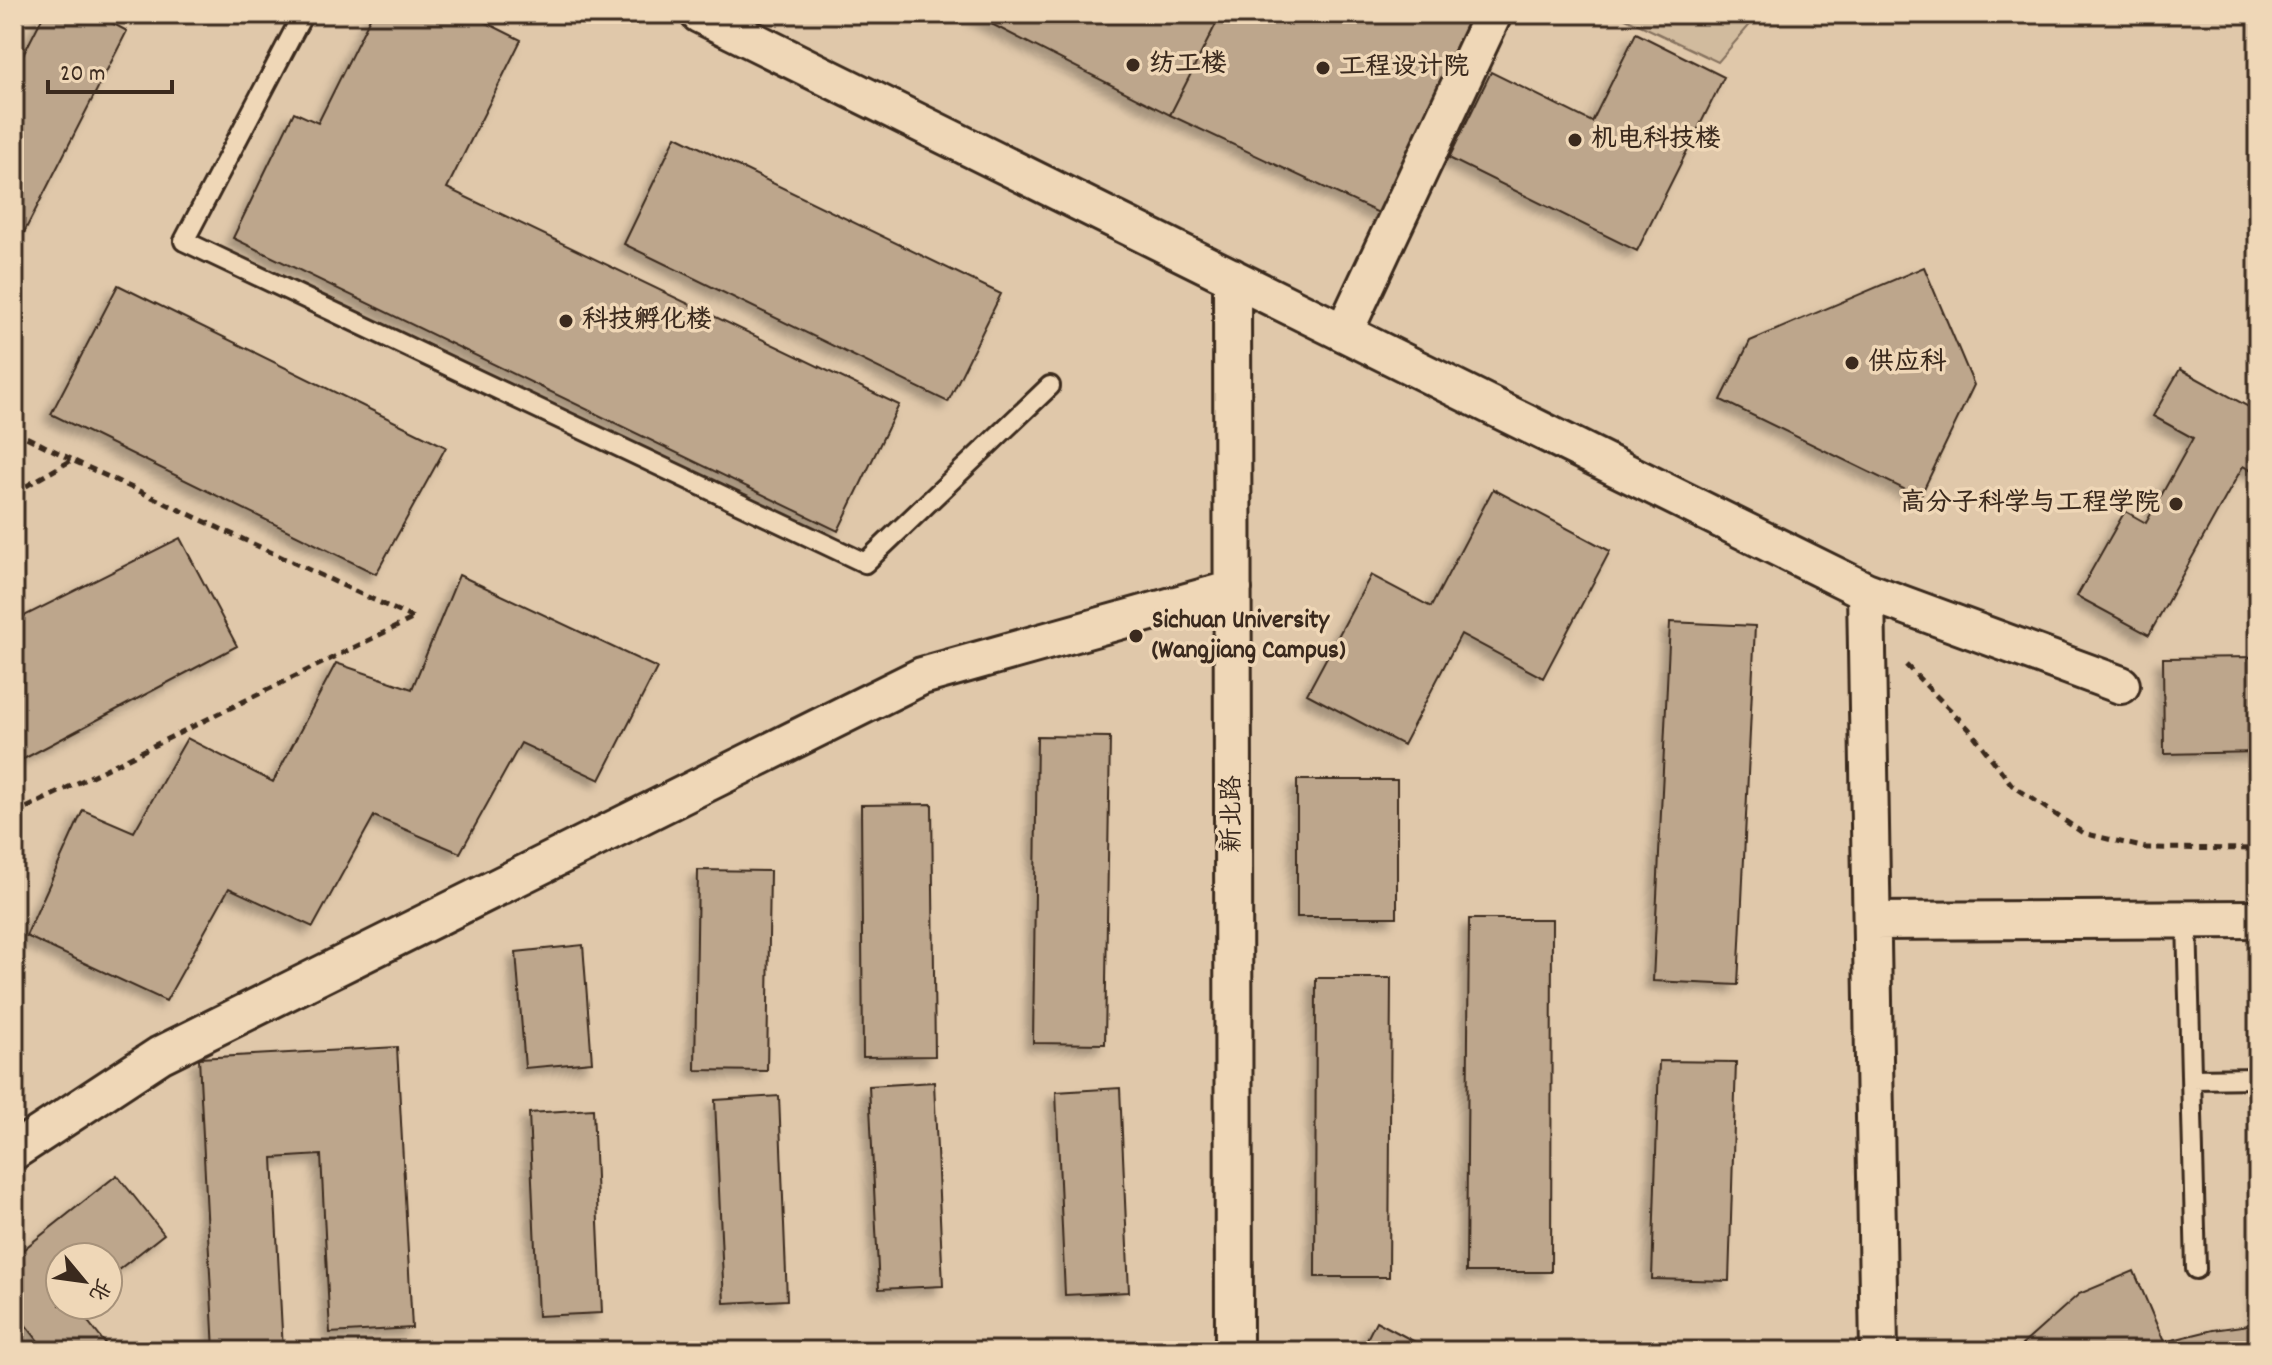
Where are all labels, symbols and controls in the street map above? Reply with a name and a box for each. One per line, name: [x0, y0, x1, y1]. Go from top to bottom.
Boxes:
scale bar: [48, 44, 172, 94]
place label: 纺工楼: [1149, 47, 1227, 84]
place label: 工程设计院: [1339, 50, 1469, 87]
marker: 纺工楼: [1124, 56, 1142, 74]
text: 20 m: [60, 58, 106, 92]
marker: 工程设计院: [1314, 59, 1332, 77]
place label: 机电科技楼: [1591, 122, 1721, 159]
marker: 机电科技楼: [1566, 131, 1584, 149]
place label: 科技孵化楼: [582, 303, 712, 340]
marker: 科技孵化楼: [557, 312, 575, 330]
place label: 供应科: [1868, 345, 1947, 382]
marker: 供应科: [1843, 354, 1861, 372]
place label: 高分子科学与工程学院: [1900, 486, 2160, 523]
marker: 高分子科学与工程学院: [2167, 495, 2185, 513]
place label: Sichuan University (Wangjiang Campus): [1152, 603, 1346, 670]
marker: Sichuan University (Wangjiang Campus): [1127, 627, 1145, 645]
street label: 新北路: [1215, 775, 1252, 853]
north arrow: [44, 1241, 124, 1321]
text: 北: [80, 1272, 117, 1306]

